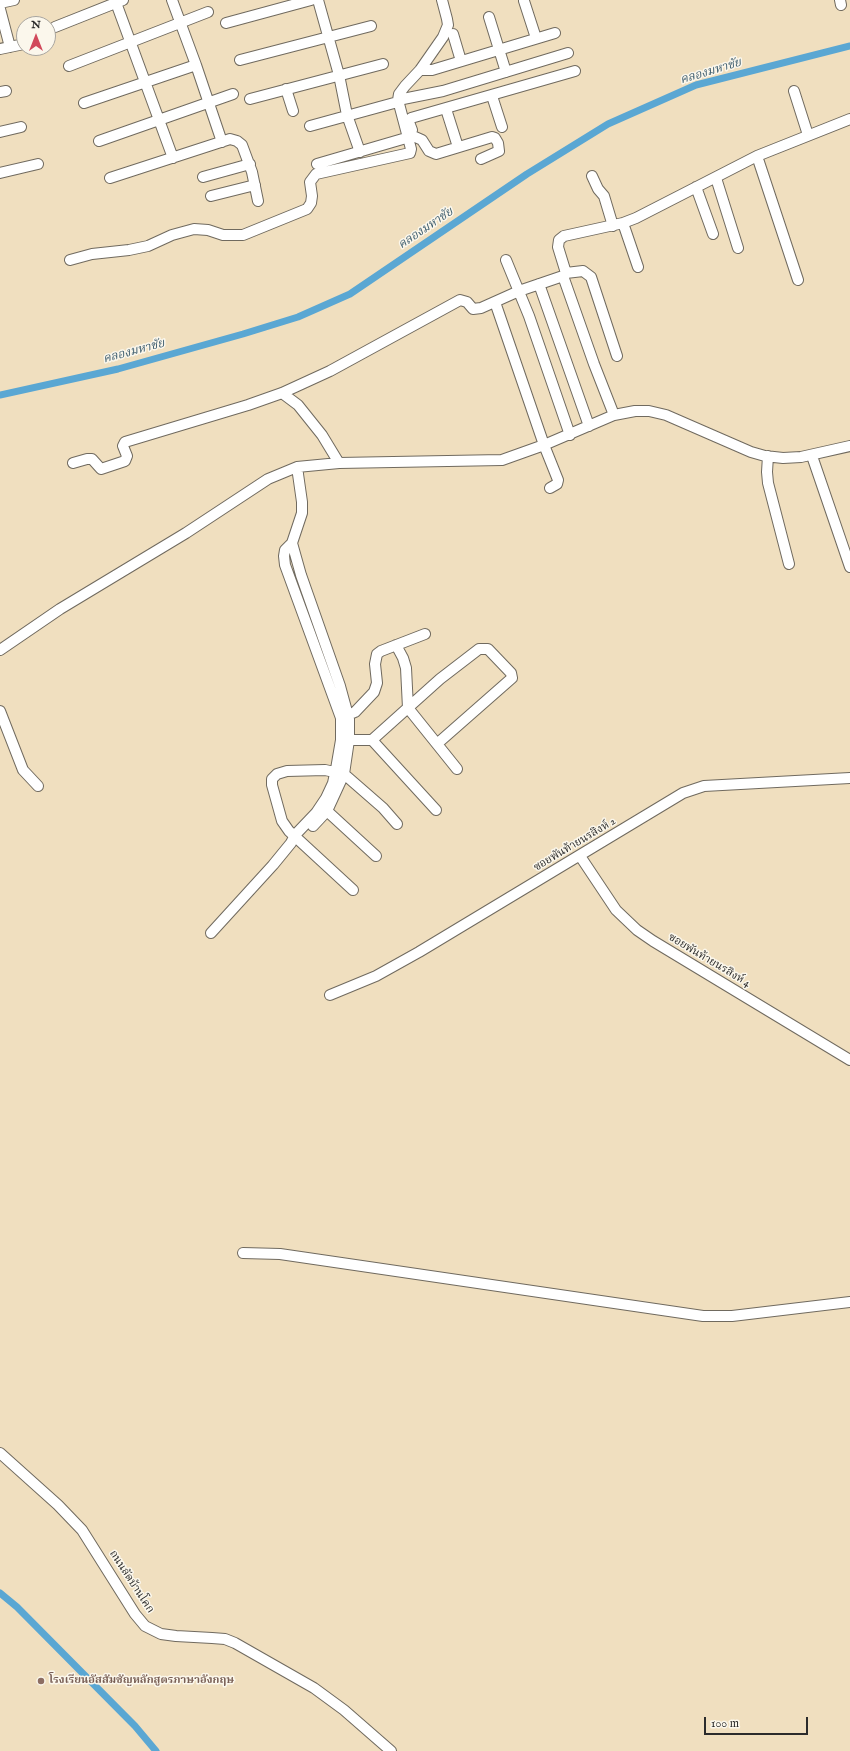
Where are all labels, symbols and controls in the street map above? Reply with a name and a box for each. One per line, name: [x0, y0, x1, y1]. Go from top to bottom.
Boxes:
north arrow: [16, 16, 56, 56]
text: N: [31, 18, 41, 32]
water label: คลองมหาชัย: [679, 56, 743, 88]
water label: คลองมหาชัย: [396, 205, 456, 253]
water label: คลองมหาชัย: [102, 337, 166, 367]
street label: ซอยพันท้ายนรสิงห์ 2: [532, 815, 618, 875]
street label: ซอยพันท้ายนรสิงห์ 4: [665, 931, 753, 991]
street label: ถนนลัดบ้านโคก: [106, 1548, 156, 1616]
place label: โรงเรียนอัสสัมชัญหลักสูตรภาษาอังกฤษ: [49, 1674, 234, 1688]
marker: โรงเรียนอัสสัมชัญหลักสูตรภาษาอังกฤษ: [36, 1676, 46, 1686]
scale bar: [706, 1709, 810, 1735]
text: 100 m: [711, 1716, 739, 1731]

